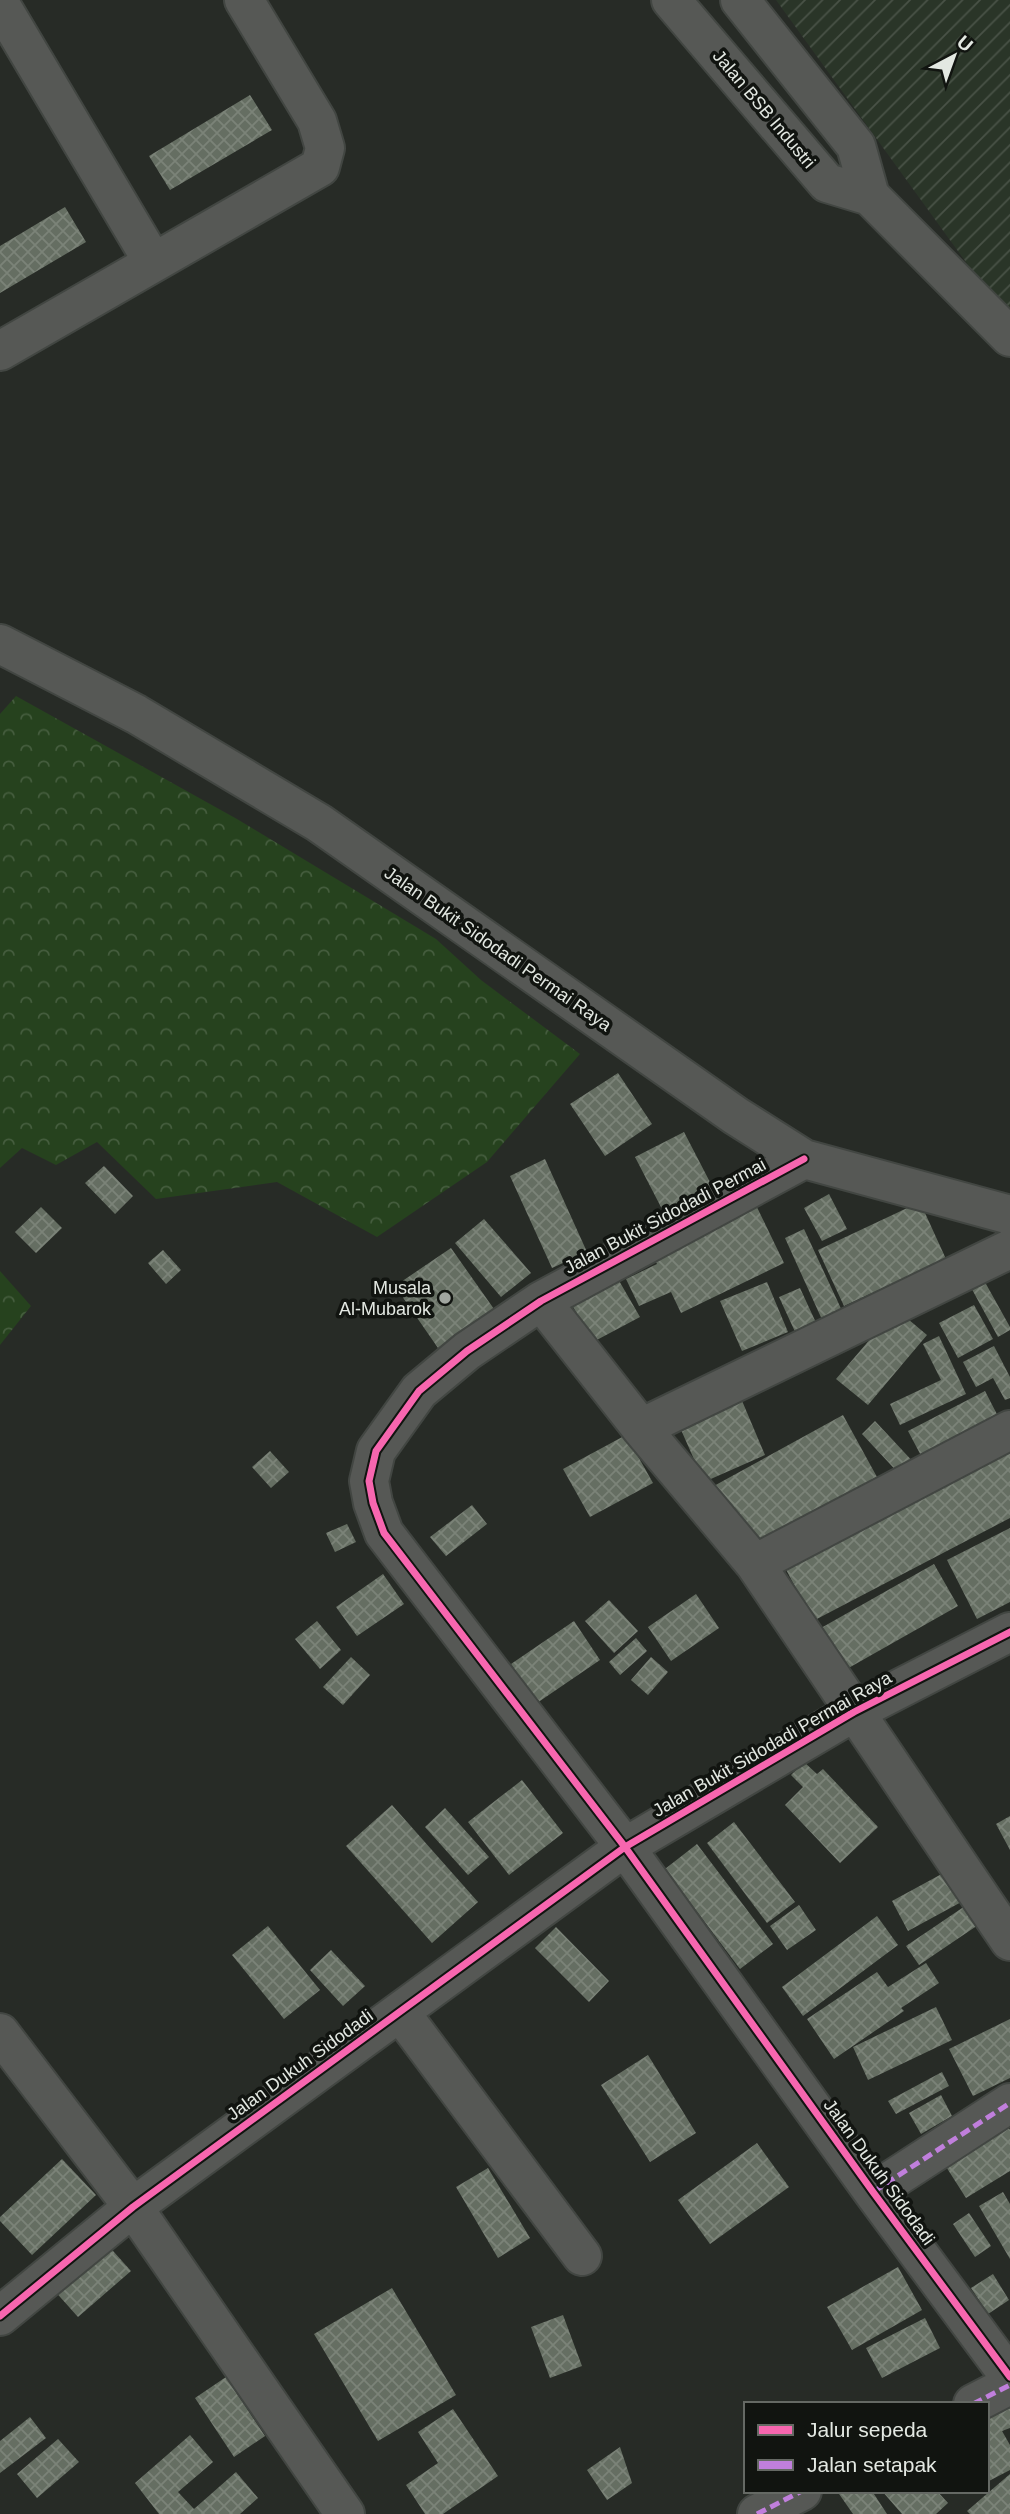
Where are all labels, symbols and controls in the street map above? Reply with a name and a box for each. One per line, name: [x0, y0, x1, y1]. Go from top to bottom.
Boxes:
north arrow: [919, 21, 989, 91]
text: U: [953, 31, 977, 56]
street label: Jalan BSB Industri: [709, 46, 819, 172]
street label: Jalan Bukit Sidodadi Permai Raya: [381, 863, 616, 1036]
street label: Jalan Bukit Sidodadi Permai: [561, 1154, 769, 1278]
place label: Musala Al-Mubarok: [339, 1278, 432, 1319]
marker: Musala Al-Mubarok: [437, 1290, 453, 1306]
street label: Jalan Bukit Sidodadi Permai Raya: [649, 1667, 896, 1821]
street label: Jalan Dukuh Sidodadi: [223, 2005, 377, 2125]
street label: Jalan Dukuh Sidodadi: [819, 2095, 939, 2249]
legend: [744, 2402, 989, 2493]
text: Jalur sepeda: [807, 2418, 928, 2441]
text: Jalan setapak: [807, 2453, 937, 2476]

